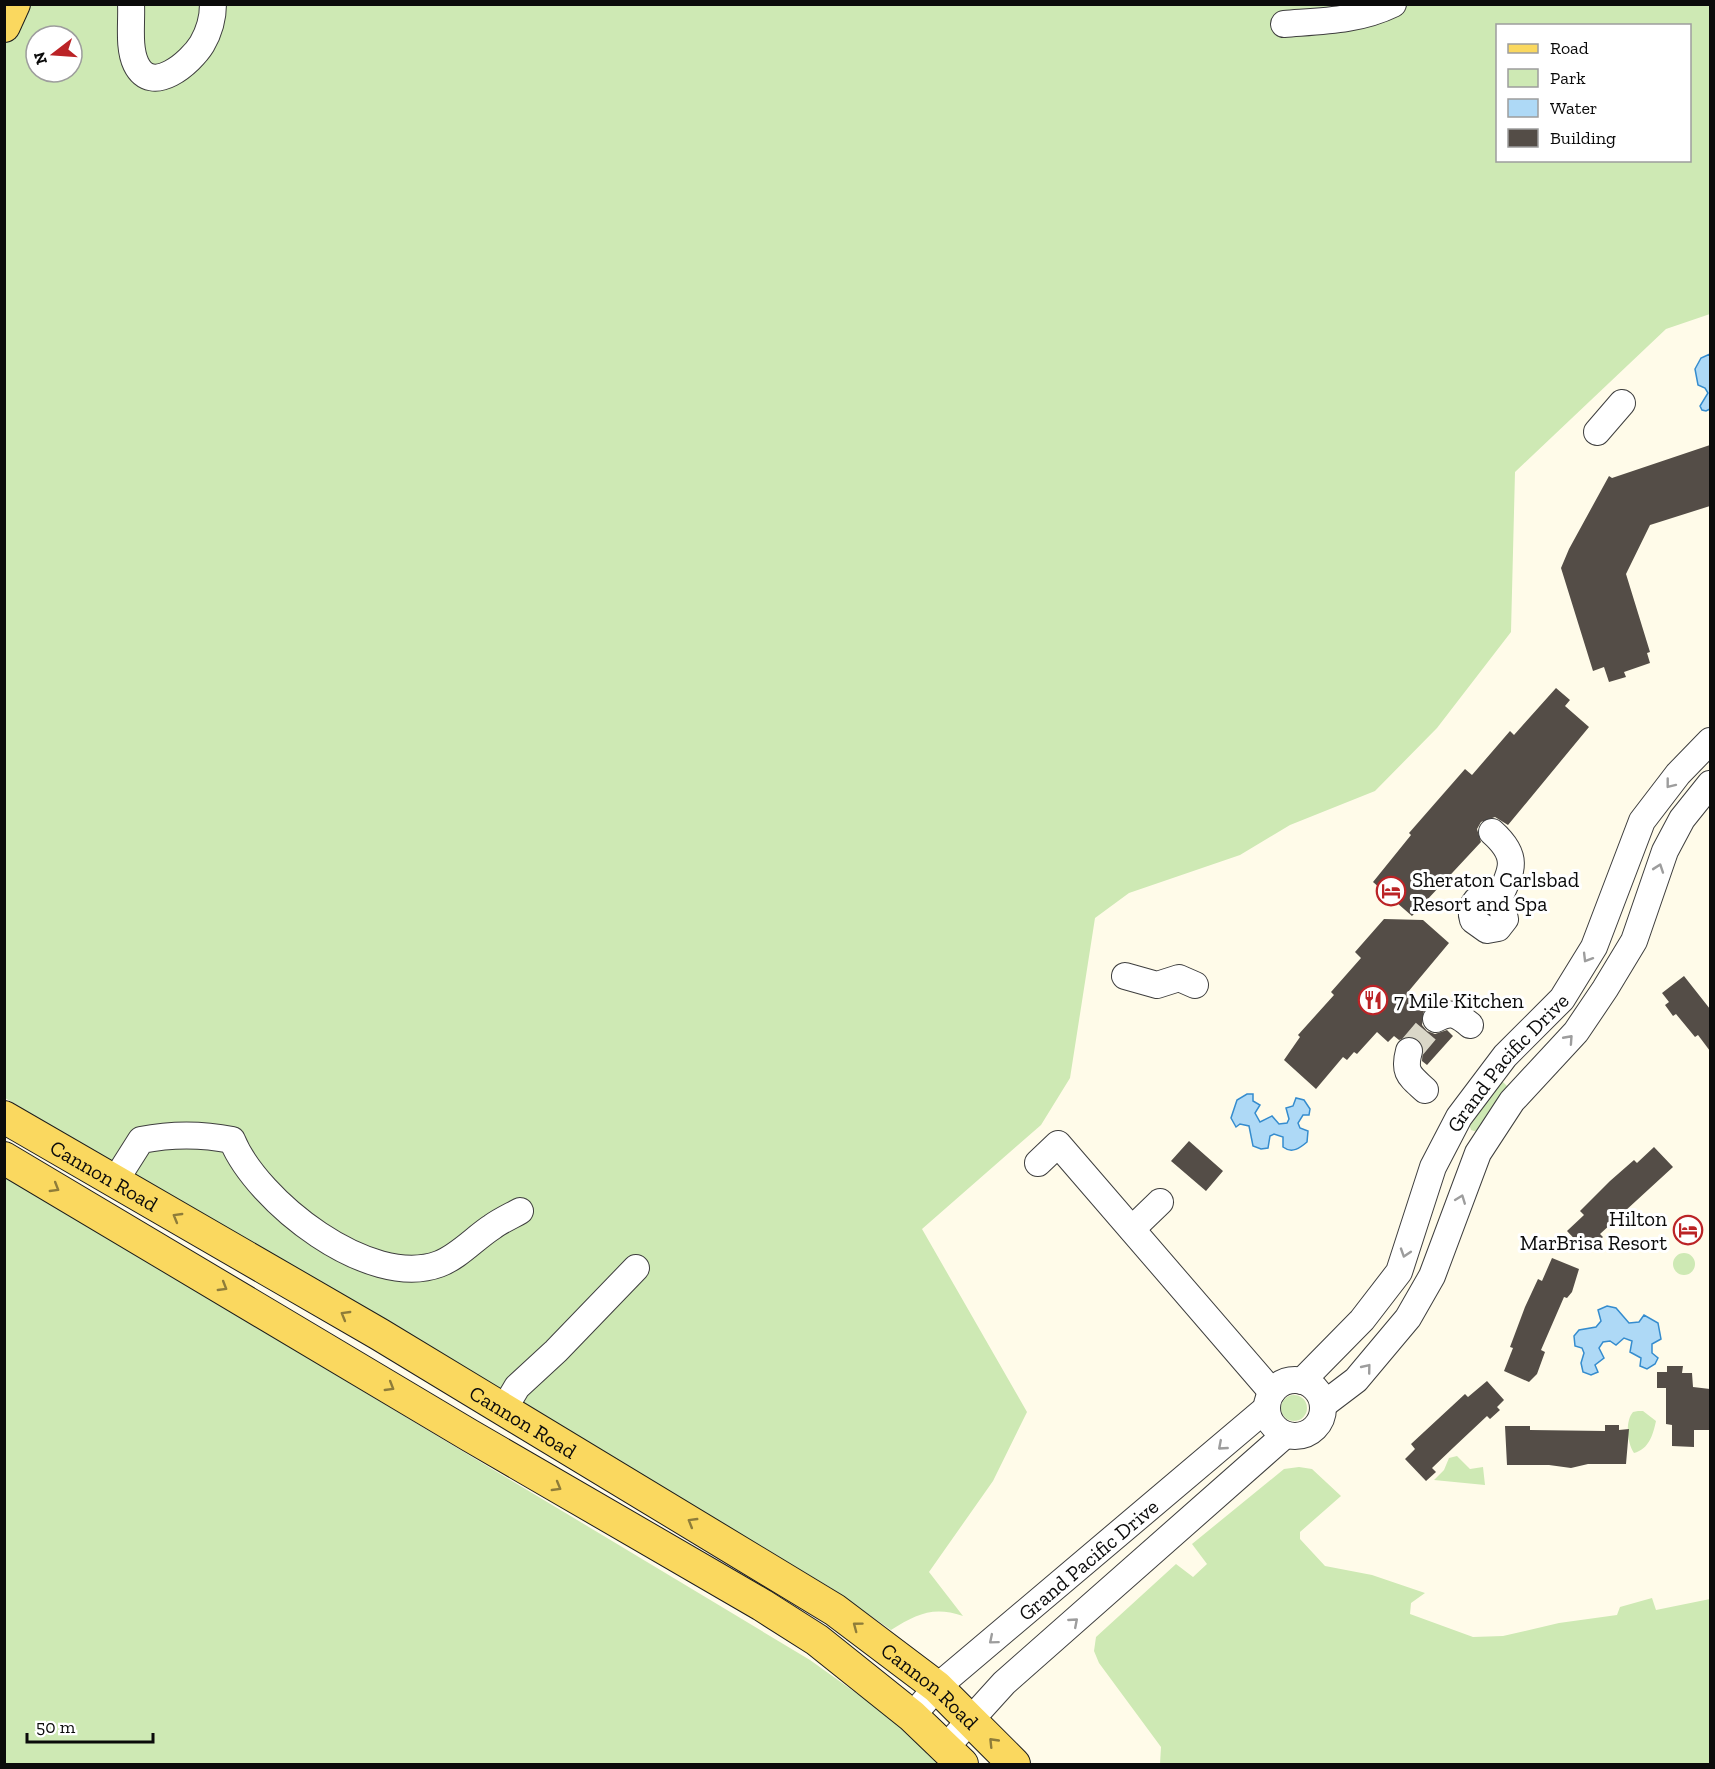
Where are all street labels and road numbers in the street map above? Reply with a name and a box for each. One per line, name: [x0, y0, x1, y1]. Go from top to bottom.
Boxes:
street label: Grand Pacific Drive: [1441, 987, 1574, 1136]
street label: Cannon Road: [46, 1134, 163, 1216]
street label: Cannon Road: [465, 1379, 582, 1464]
street label: Grand Pacific Drive: [1013, 1493, 1163, 1626]
street label: Cannon Road: [876, 1637, 985, 1735]

